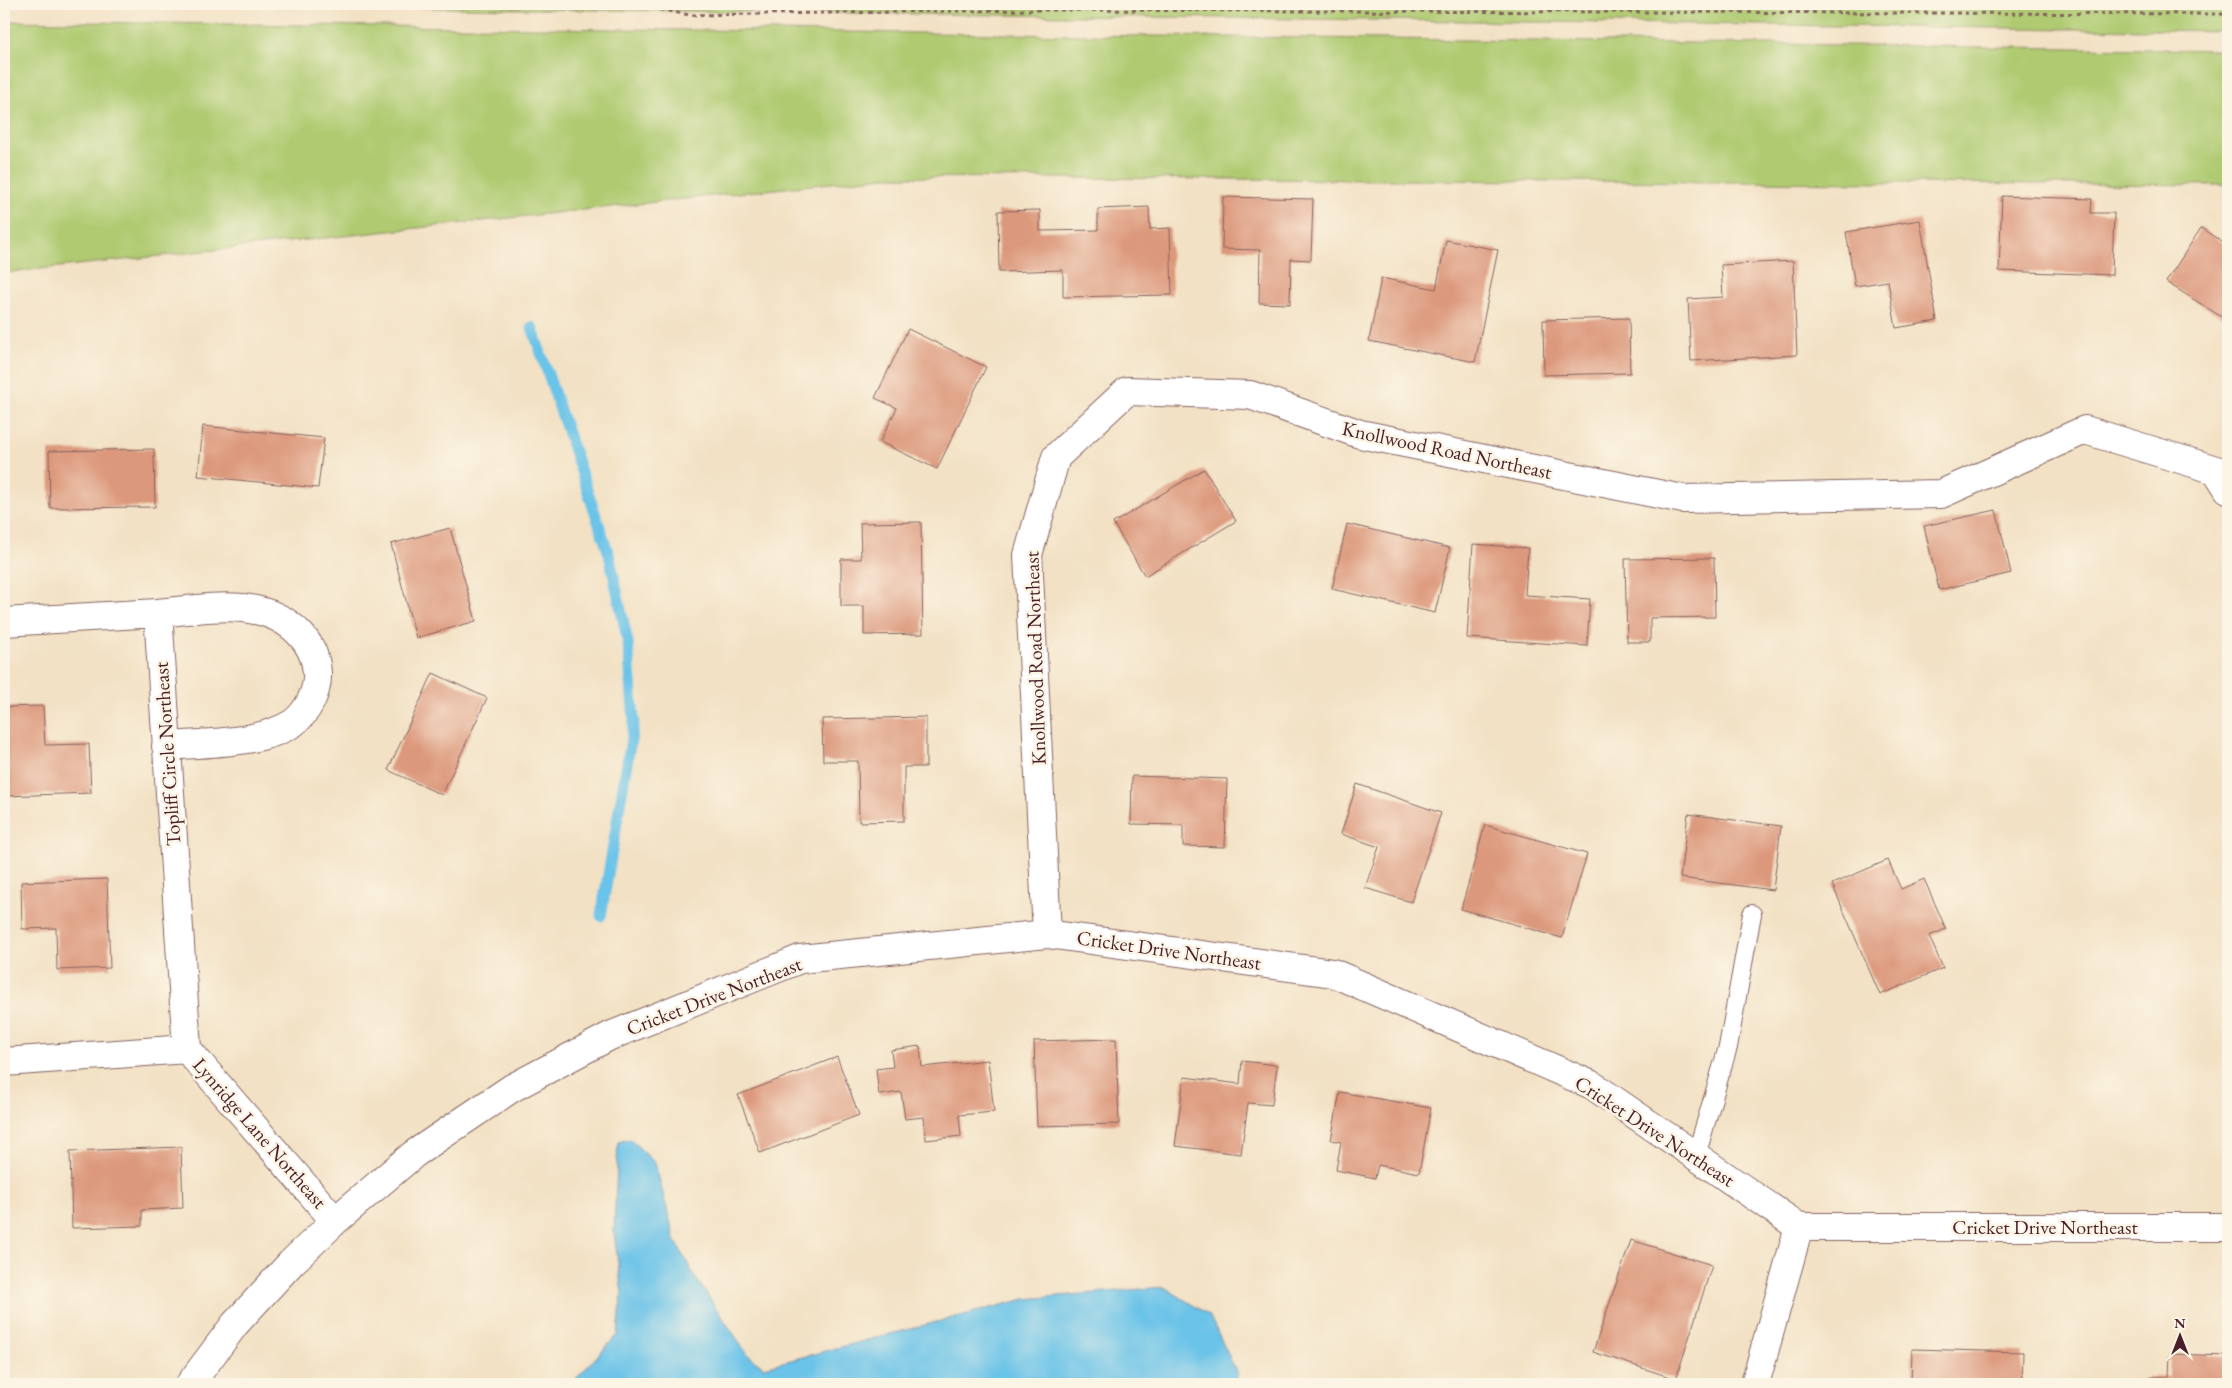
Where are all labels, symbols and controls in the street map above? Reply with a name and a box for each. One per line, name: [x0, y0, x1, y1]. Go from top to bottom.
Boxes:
street label: Knollwood Road Northeast: [1340, 415, 1555, 485]
street label: Knollwood Road Northeast: [1018, 550, 1052, 765]
street label: Topliff Circle Northeast: [148, 660, 186, 847]
street label: Cricket Drive Northeast: [1075, 924, 1263, 976]
street label: Cricket Drive Northeast: [623, 950, 806, 1041]
street label: Lynridge Lane Northeast: [187, 1052, 333, 1214]
street label: Cricket Drive Northeast: [1570, 1070, 1741, 1193]
street label: Cricket Drive Northeast: [1952, 1214, 2139, 1240]
north arrow: [2154, 1310, 2204, 1360]
text: N: [2174, 1314, 2186, 1332]

